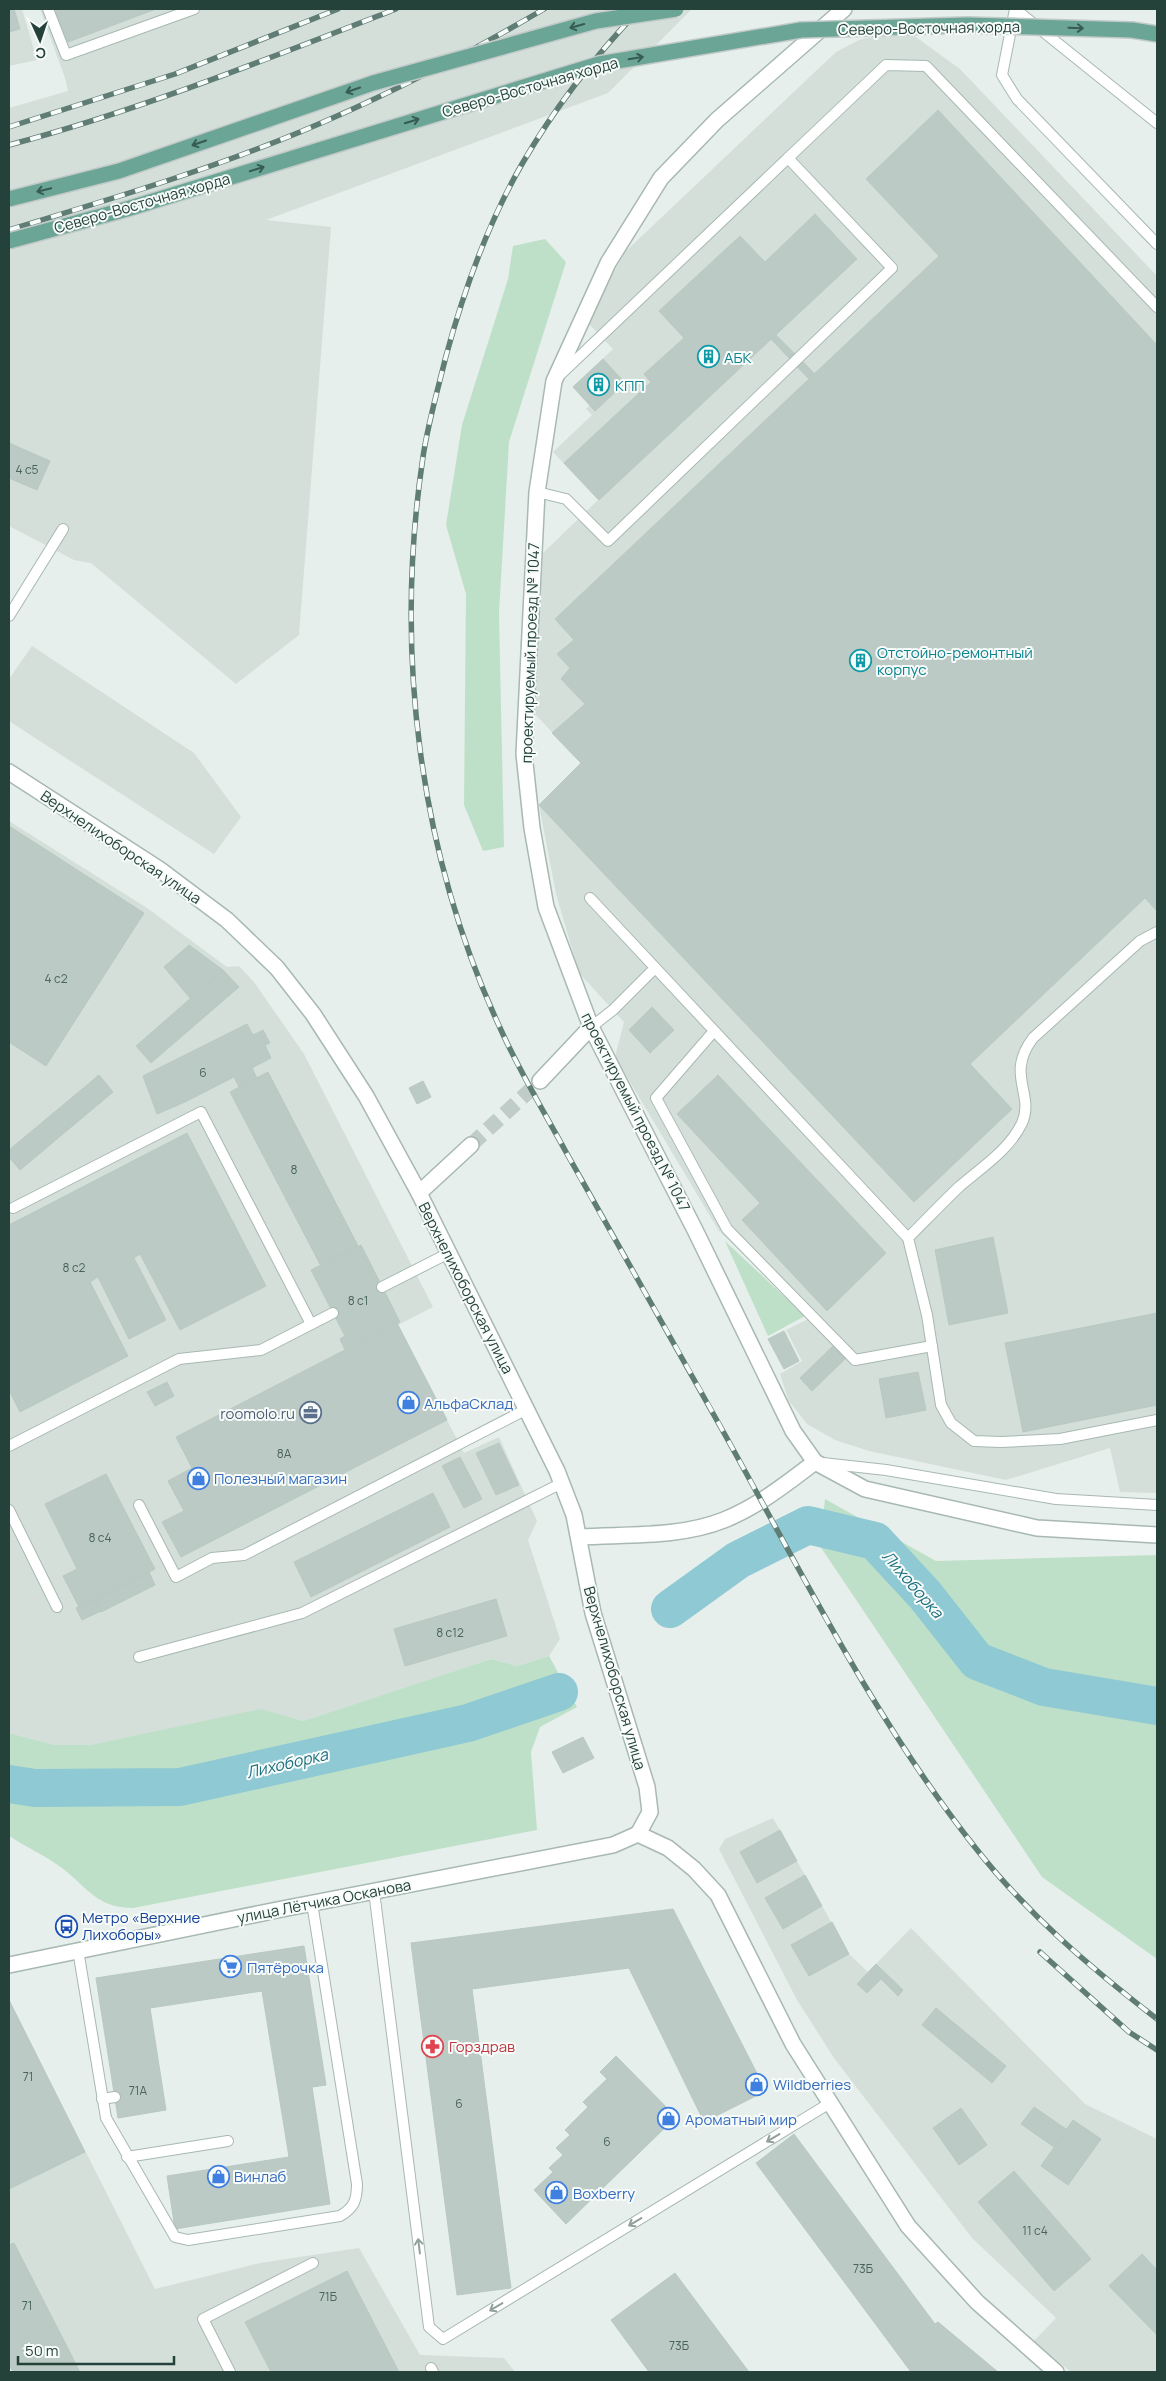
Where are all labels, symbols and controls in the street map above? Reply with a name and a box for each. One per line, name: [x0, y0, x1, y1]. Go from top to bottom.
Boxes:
north arrow: [15, 15, 65, 65]
street label: Северо-Восточная хорда: [838, 16, 1020, 40]
one-way arrow: [569, 22, 585, 32]
one-way arrow: [1068, 23, 1084, 33]
text: С: [35, 44, 46, 63]
street label: Северо-Восточная хорда: [440, 52, 620, 122]
one-way arrow: [628, 52, 644, 62]
one-way arrow: [346, 86, 361, 95]
one-way arrow: [404, 115, 420, 125]
one-way arrow: [192, 139, 208, 148]
one-way arrow: [249, 163, 265, 173]
street label: Северо-Восточная хорда: [52, 168, 232, 238]
one-way arrow: [37, 186, 53, 195]
building icon: АБК: [696, 345, 720, 369]
place label: АБК: [724, 347, 752, 368]
building icon: КПП: [587, 373, 611, 397]
place label: КПП: [615, 375, 645, 396]
house number: 4 с5: [15, 461, 39, 478]
street label: проектируемый проезд № 1047: [516, 542, 544, 764]
place label: Отстойно-ремонтный корпус: [877, 642, 1033, 680]
building icon: Отстойно-ремонтный корпус: [849, 649, 873, 673]
street label: Верхнелихоборская улица: [36, 785, 206, 909]
house number: 4 с2: [45, 970, 68, 987]
street label: проектируемый проезд № 1047: [576, 1009, 696, 1215]
house number: 6: [199, 1064, 207, 1081]
house number: 8: [291, 1161, 298, 1178]
street label: Верхнелихоборская улица: [414, 1199, 518, 1377]
house number: 8 с2: [63, 1259, 86, 1276]
house number: 8 с1: [348, 1292, 368, 1309]
shop icon: АльфаСклад: [396, 1391, 420, 1415]
place label: АльфаСклад: [424, 1393, 513, 1414]
office icon: roomolo.ru: [299, 1401, 323, 1425]
place label: roomolo.ru: [220, 1403, 295, 1424]
house number: 8А: [277, 1445, 292, 1462]
shop icon: Полезный магазин: [186, 1466, 210, 1490]
place label: Полезный магазин: [214, 1468, 347, 1489]
house number: 8 с4: [88, 1529, 112, 1546]
water label: Лихоборка: [877, 1545, 949, 1623]
street label: Верхнелихоборская улица: [579, 1584, 651, 1772]
house number: 8 с12: [436, 1624, 464, 1641]
water label: Лихоборка: [244, 1743, 331, 1783]
street label: улица Лётчика Осканова: [235, 1874, 413, 1928]
place label: Метро «Верхние Лихоборы»: [82, 1907, 201, 1945]
bus stop icon: Метро «Верхние Лихоборы»: [54, 1914, 78, 1938]
supermarket icon: Пятёрочка: [219, 1955, 243, 1979]
place label: Пятёрочка: [247, 1957, 324, 1978]
pharmacy icon: Горздрав: [421, 2034, 445, 2058]
place label: Горздрав: [449, 2036, 515, 2057]
house number: 71: [23, 2068, 33, 2085]
shop icon: Wildberries: [745, 2072, 769, 2096]
place label: Wildberries: [773, 2074, 851, 2095]
house number: 71А: [129, 2082, 148, 2099]
house number: 6: [455, 2095, 463, 2112]
shop icon: Ароматный мир: [657, 2107, 681, 2131]
place label: Ароматный мир: [685, 2109, 797, 2130]
house number: 6: [603, 2133, 611, 2150]
one-way arrow: [767, 2133, 781, 2143]
shop icon: Винлаб: [206, 2164, 230, 2188]
place label: Винлаб: [234, 2166, 287, 2187]
shop icon: Boxberry: [545, 2181, 569, 2205]
place label: Boxberry: [573, 2183, 635, 2204]
one-way arrow: [628, 2218, 642, 2228]
house number: 11 с4: [1022, 2222, 1048, 2239]
one-way arrow: [414, 2238, 424, 2254]
house number: 73Б: [853, 2260, 873, 2277]
house number: 71Б: [319, 2288, 337, 2305]
house number: 71: [22, 2297, 32, 2314]
one-way arrow: [489, 2302, 503, 2312]
scale bar: [18, 2334, 174, 2366]
house number: 73Б: [669, 2337, 689, 2354]
text: 50 m: [25, 2340, 59, 2361]

